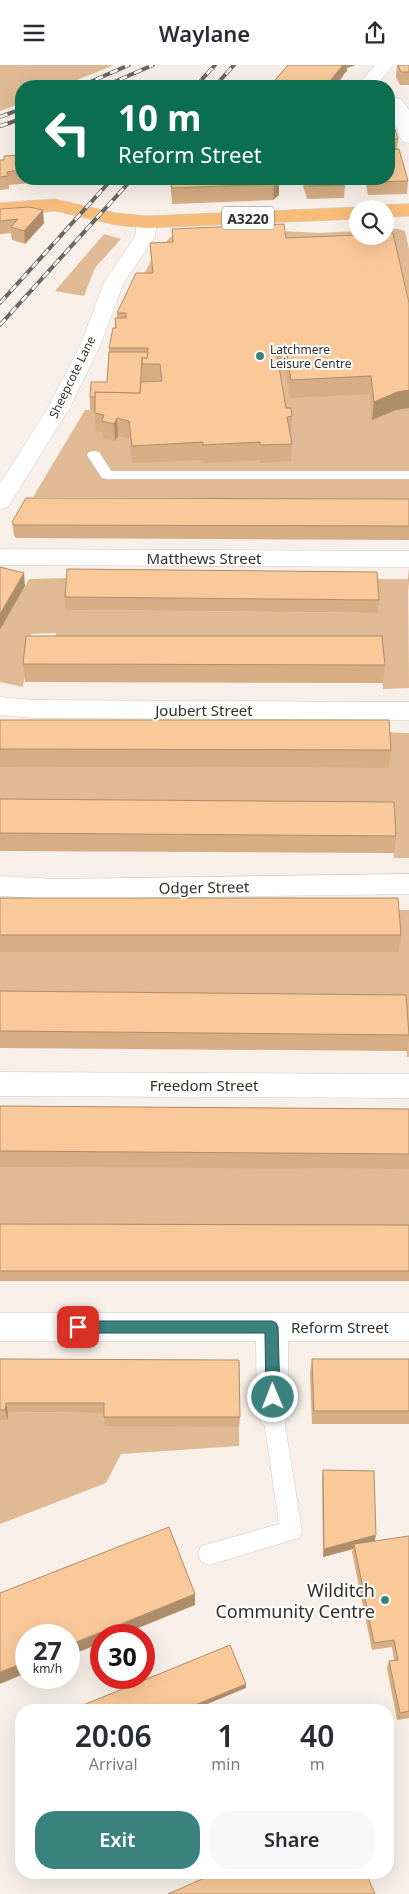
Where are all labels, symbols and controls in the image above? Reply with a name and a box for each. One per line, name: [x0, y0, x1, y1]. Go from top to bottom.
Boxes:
text: Waylane: [159, 18, 250, 48]
icon: menu: [20, 19, 48, 47]
icon: share: [361, 19, 389, 47]
text: 10 m: [118, 94, 201, 141]
icon: left: [35, 100, 100, 165]
text: Reform Street: [118, 139, 262, 169]
map controls: [349, 200, 394, 245]
button: search: [349, 200, 394, 245]
road number: A3220: [222, 207, 274, 229]
street label: Sheepcote Lane: [45, 333, 99, 421]
place label: Latchmere Leisure Centre: [270, 341, 352, 372]
marker: Latchmere Leisure Centre: [254, 350, 266, 362]
street label: Matthews Street: [146, 548, 262, 568]
street label: Joubert Street: [153, 700, 253, 720]
street label: Odger Street: [159, 876, 250, 898]
street label: Freedom Street: [150, 1075, 259, 1095]
pin: [57, 1306, 99, 1348]
icon: arrive: [64, 1313, 92, 1341]
street label: Reform Street: [291, 1317, 390, 1337]
position arrow: [246, 1370, 298, 1422]
place label: Wilditch Community Centre: [215, 1578, 375, 1623]
marker: Wilditch Community Centre: [379, 1594, 391, 1606]
speed limit sign: 30: [90, 1624, 155, 1689]
text: 27: [33, 1633, 62, 1667]
text: km/h: [33, 1660, 62, 1677]
text: 20:06: [75, 1715, 152, 1756]
text: 1: [217, 1715, 234, 1756]
text: 40: [300, 1715, 334, 1756]
text: Arrival: [89, 1753, 138, 1775]
text: min: [211, 1753, 240, 1775]
text: m: [310, 1753, 325, 1775]
button: Exit: [35, 1811, 200, 1869]
button: Share: [210, 1811, 374, 1869]

